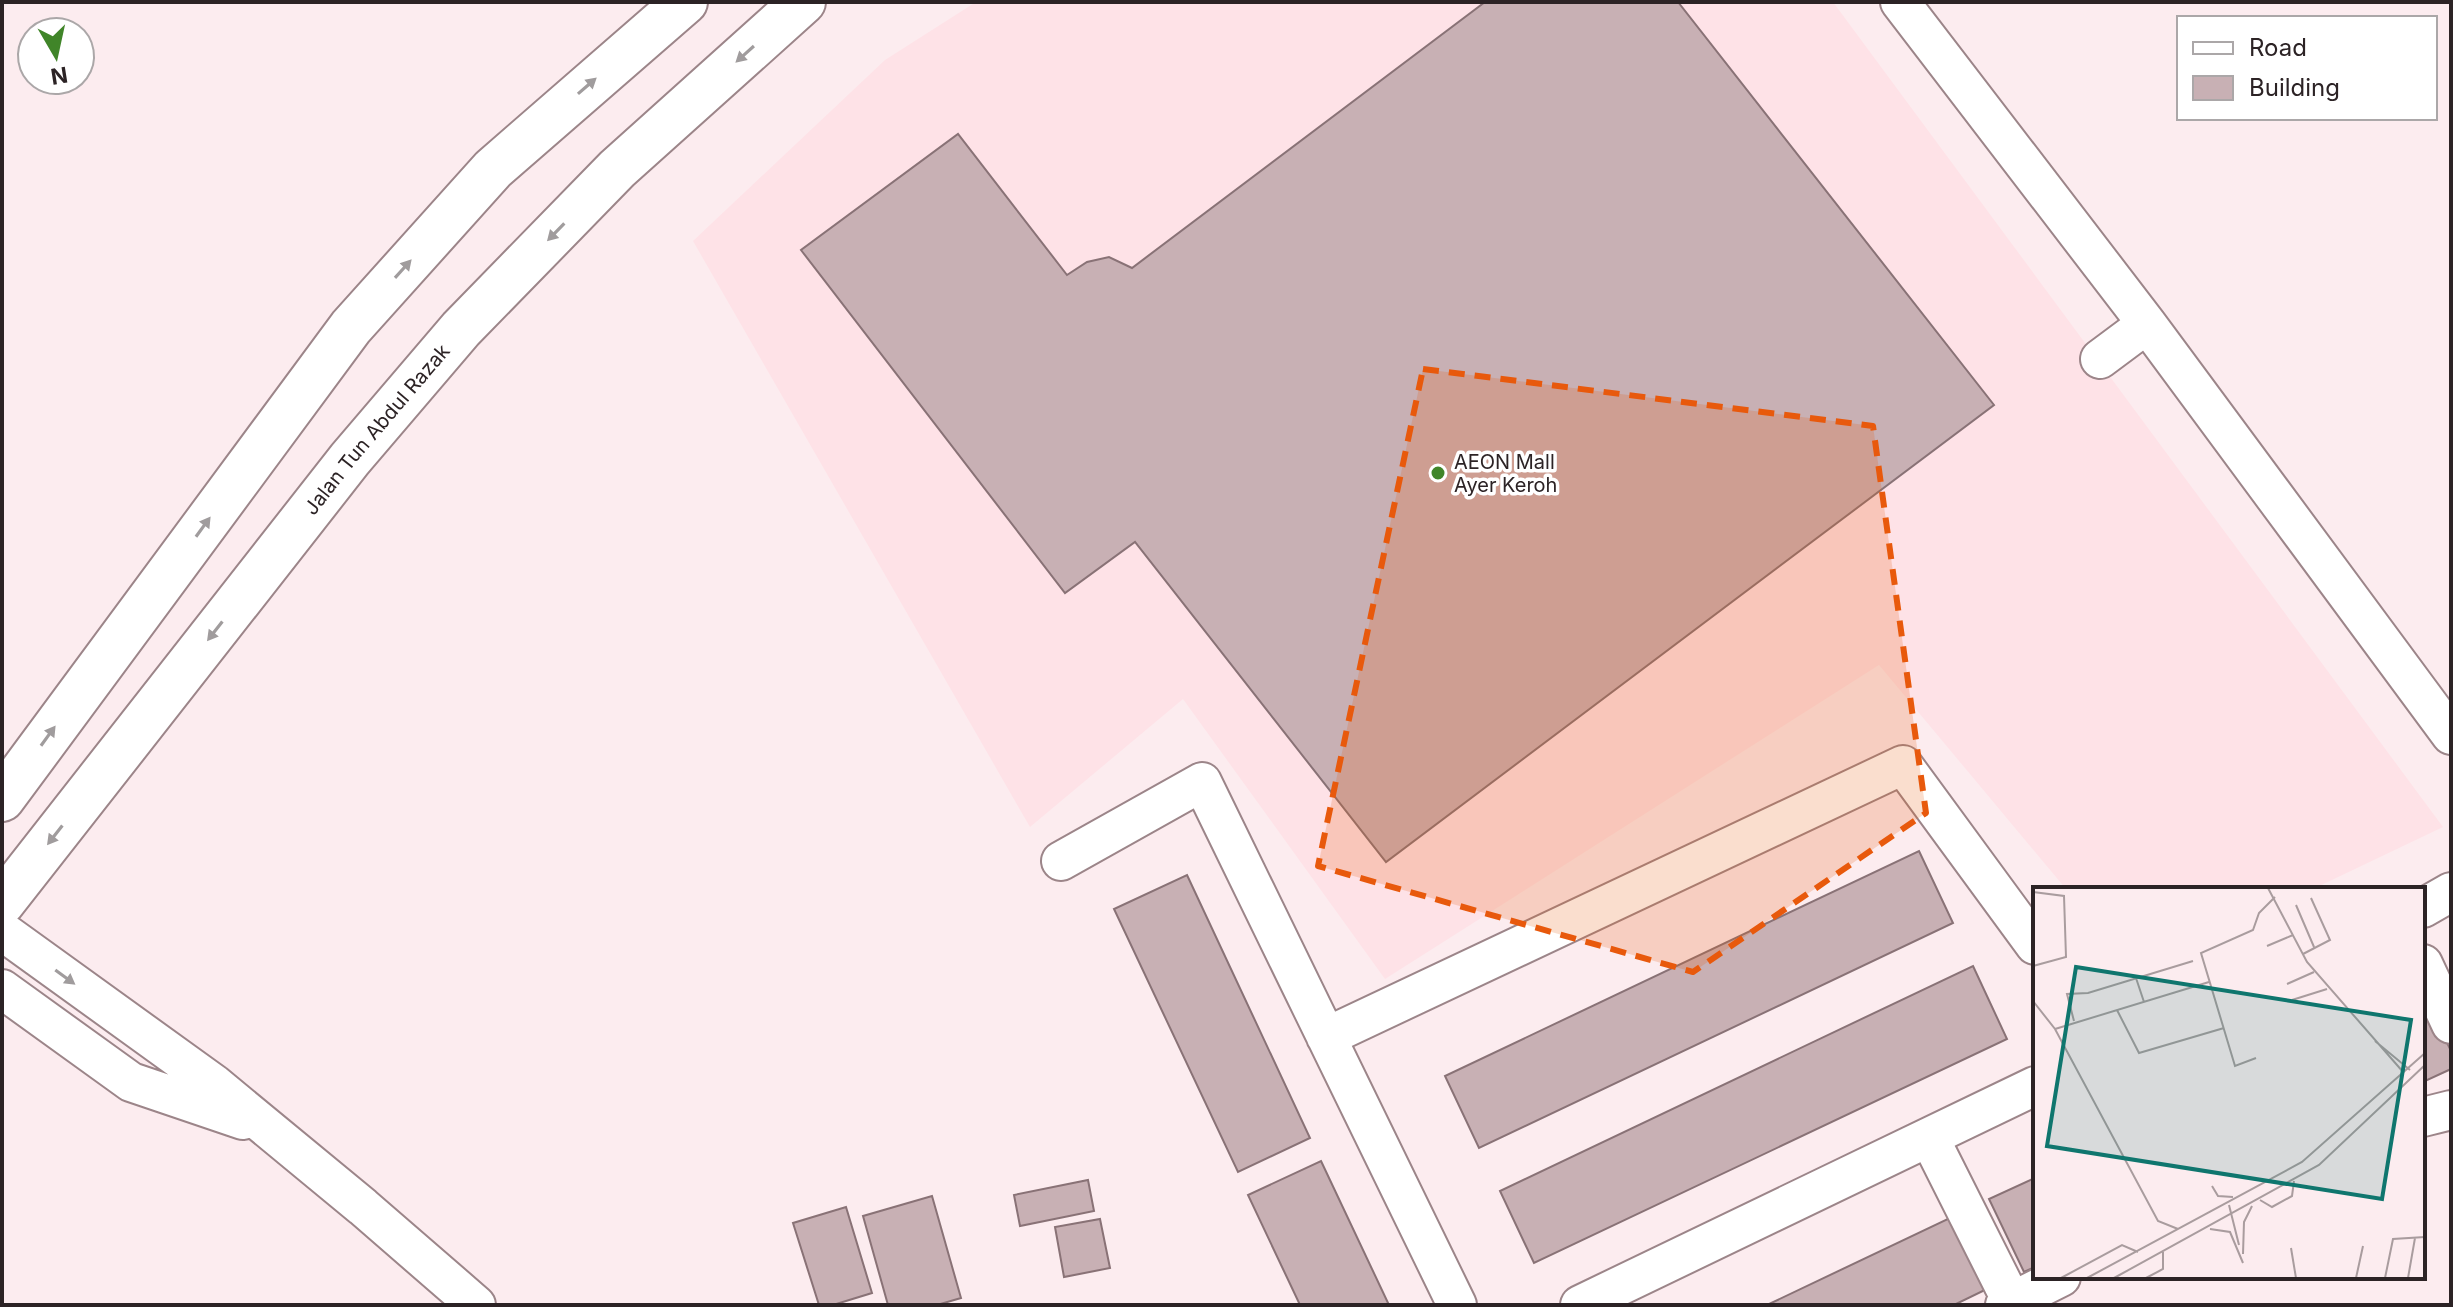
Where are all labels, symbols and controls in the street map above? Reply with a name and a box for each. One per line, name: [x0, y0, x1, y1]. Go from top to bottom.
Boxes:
north arrow: [16, 16, 96, 96]
legend: [2177, 16, 2437, 120]
text: Road: [2249, 33, 2307, 62]
one-way arrow: [736, 45, 756, 62]
text: N: [49, 62, 69, 90]
text: Building: [2249, 73, 2340, 102]
one-way arrow: [576, 78, 596, 95]
one-way arrow: [547, 222, 566, 241]
one-way arrow: [393, 259, 411, 278]
street label: Jalan Tun Abdul Razak: [299, 339, 455, 520]
place label: AEON Mall Ayer Keroh: [1454, 450, 1557, 497]
marker: AEON Mall Ayer Keroh: [1429, 464, 1447, 482]
one-way arrow: [194, 517, 210, 537]
one-way arrow: [208, 621, 224, 641]
one-way arrow: [40, 726, 56, 746]
one-way arrow: [47, 825, 64, 845]
inset map: [2033, 887, 2425, 1279]
one-way arrow: [55, 968, 76, 984]

